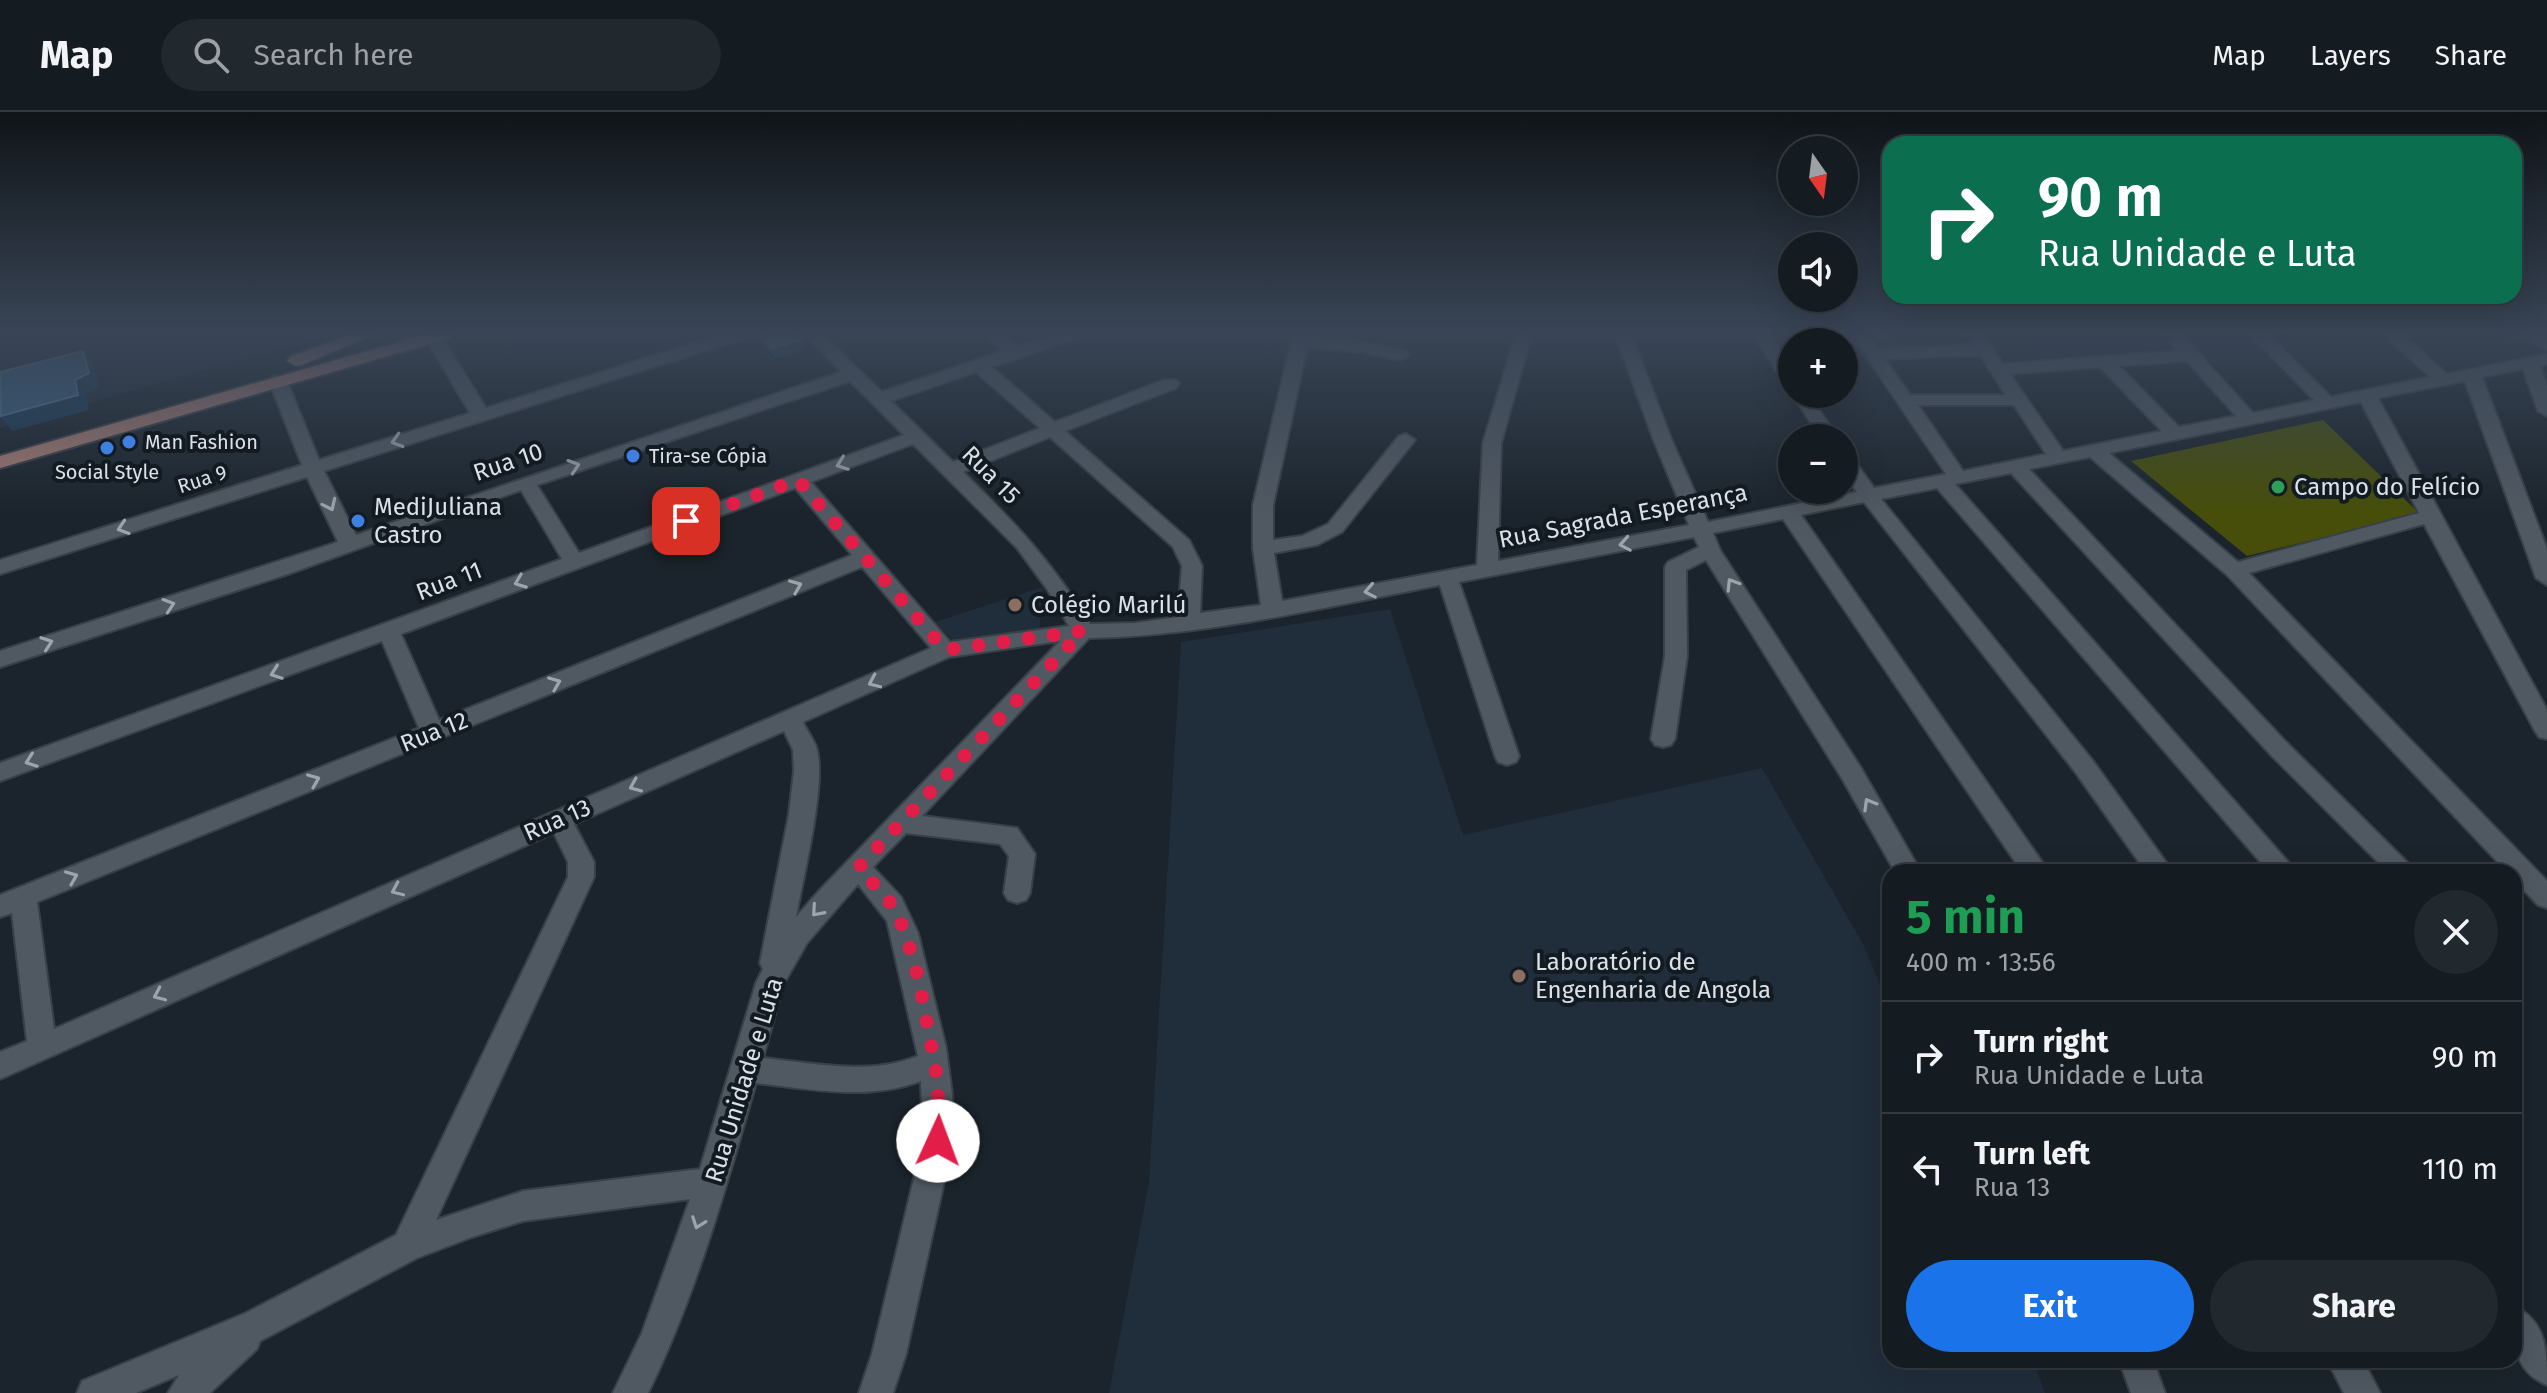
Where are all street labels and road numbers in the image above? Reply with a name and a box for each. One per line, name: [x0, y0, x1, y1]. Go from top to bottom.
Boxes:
street label: Rua 10: [470, 437, 546, 487]
street label: Rua 15: [956, 440, 1026, 510]
street label: Rua 9: [174, 460, 230, 498]
street label: Rua Sagrada Esperança: [1496, 478, 1750, 554]
street label: Rua 11: [412, 556, 486, 606]
street label: Rua 12: [396, 706, 472, 758]
street label: Rua 13: [519, 793, 595, 847]
street label: Rua Unidade e Luta: [700, 974, 788, 1186]

